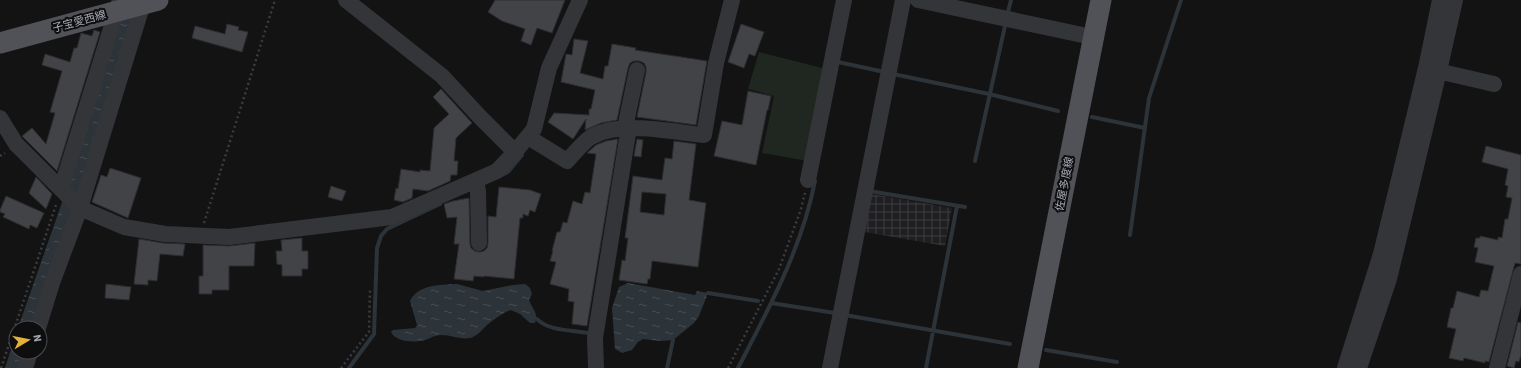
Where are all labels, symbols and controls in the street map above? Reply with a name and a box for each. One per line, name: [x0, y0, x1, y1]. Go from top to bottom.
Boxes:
street label: 子宝愛西線: [51, 7, 108, 36]
street label: 佐屋多度線: [1052, 156, 1077, 213]
north arrow: [8, 320, 48, 360]
text: N: [29, 333, 45, 343]

